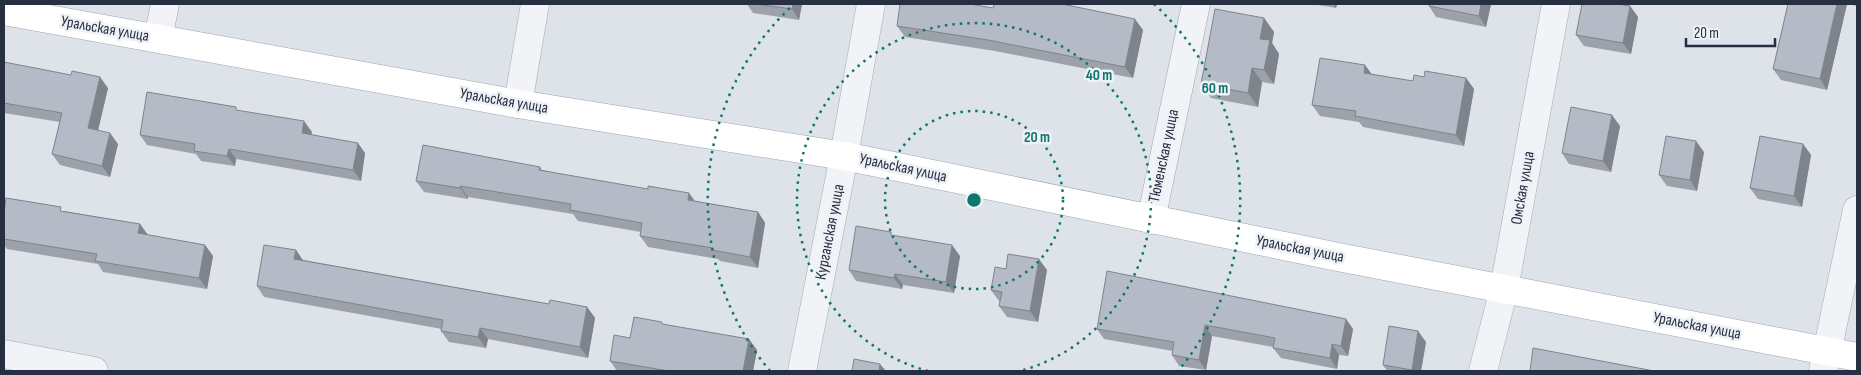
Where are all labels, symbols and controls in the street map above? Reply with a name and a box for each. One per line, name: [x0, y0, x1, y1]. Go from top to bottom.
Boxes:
street label: Уральская улица: [59, 12, 151, 46]
scale bar: [1686, 15, 1775, 47]
text: 20 m: [1694, 24, 1719, 43]
text: 40 m: [1086, 66, 1112, 85]
text: 60 m: [1202, 79, 1228, 98]
street label: Уральская улица: [458, 84, 550, 118]
street label: Тюменская улица: [1145, 108, 1183, 204]
text: 20 m: [1024, 128, 1050, 147]
street label: Уральская улица: [857, 149, 949, 187]
street label: Омская улица: [1507, 150, 1539, 226]
street label: Курганская улица: [811, 183, 849, 281]
centre of rings: [965, 191, 983, 209]
street label: Уральская улица: [1254, 231, 1346, 267]
street label: Уральская улица: [1651, 308, 1743, 344]

